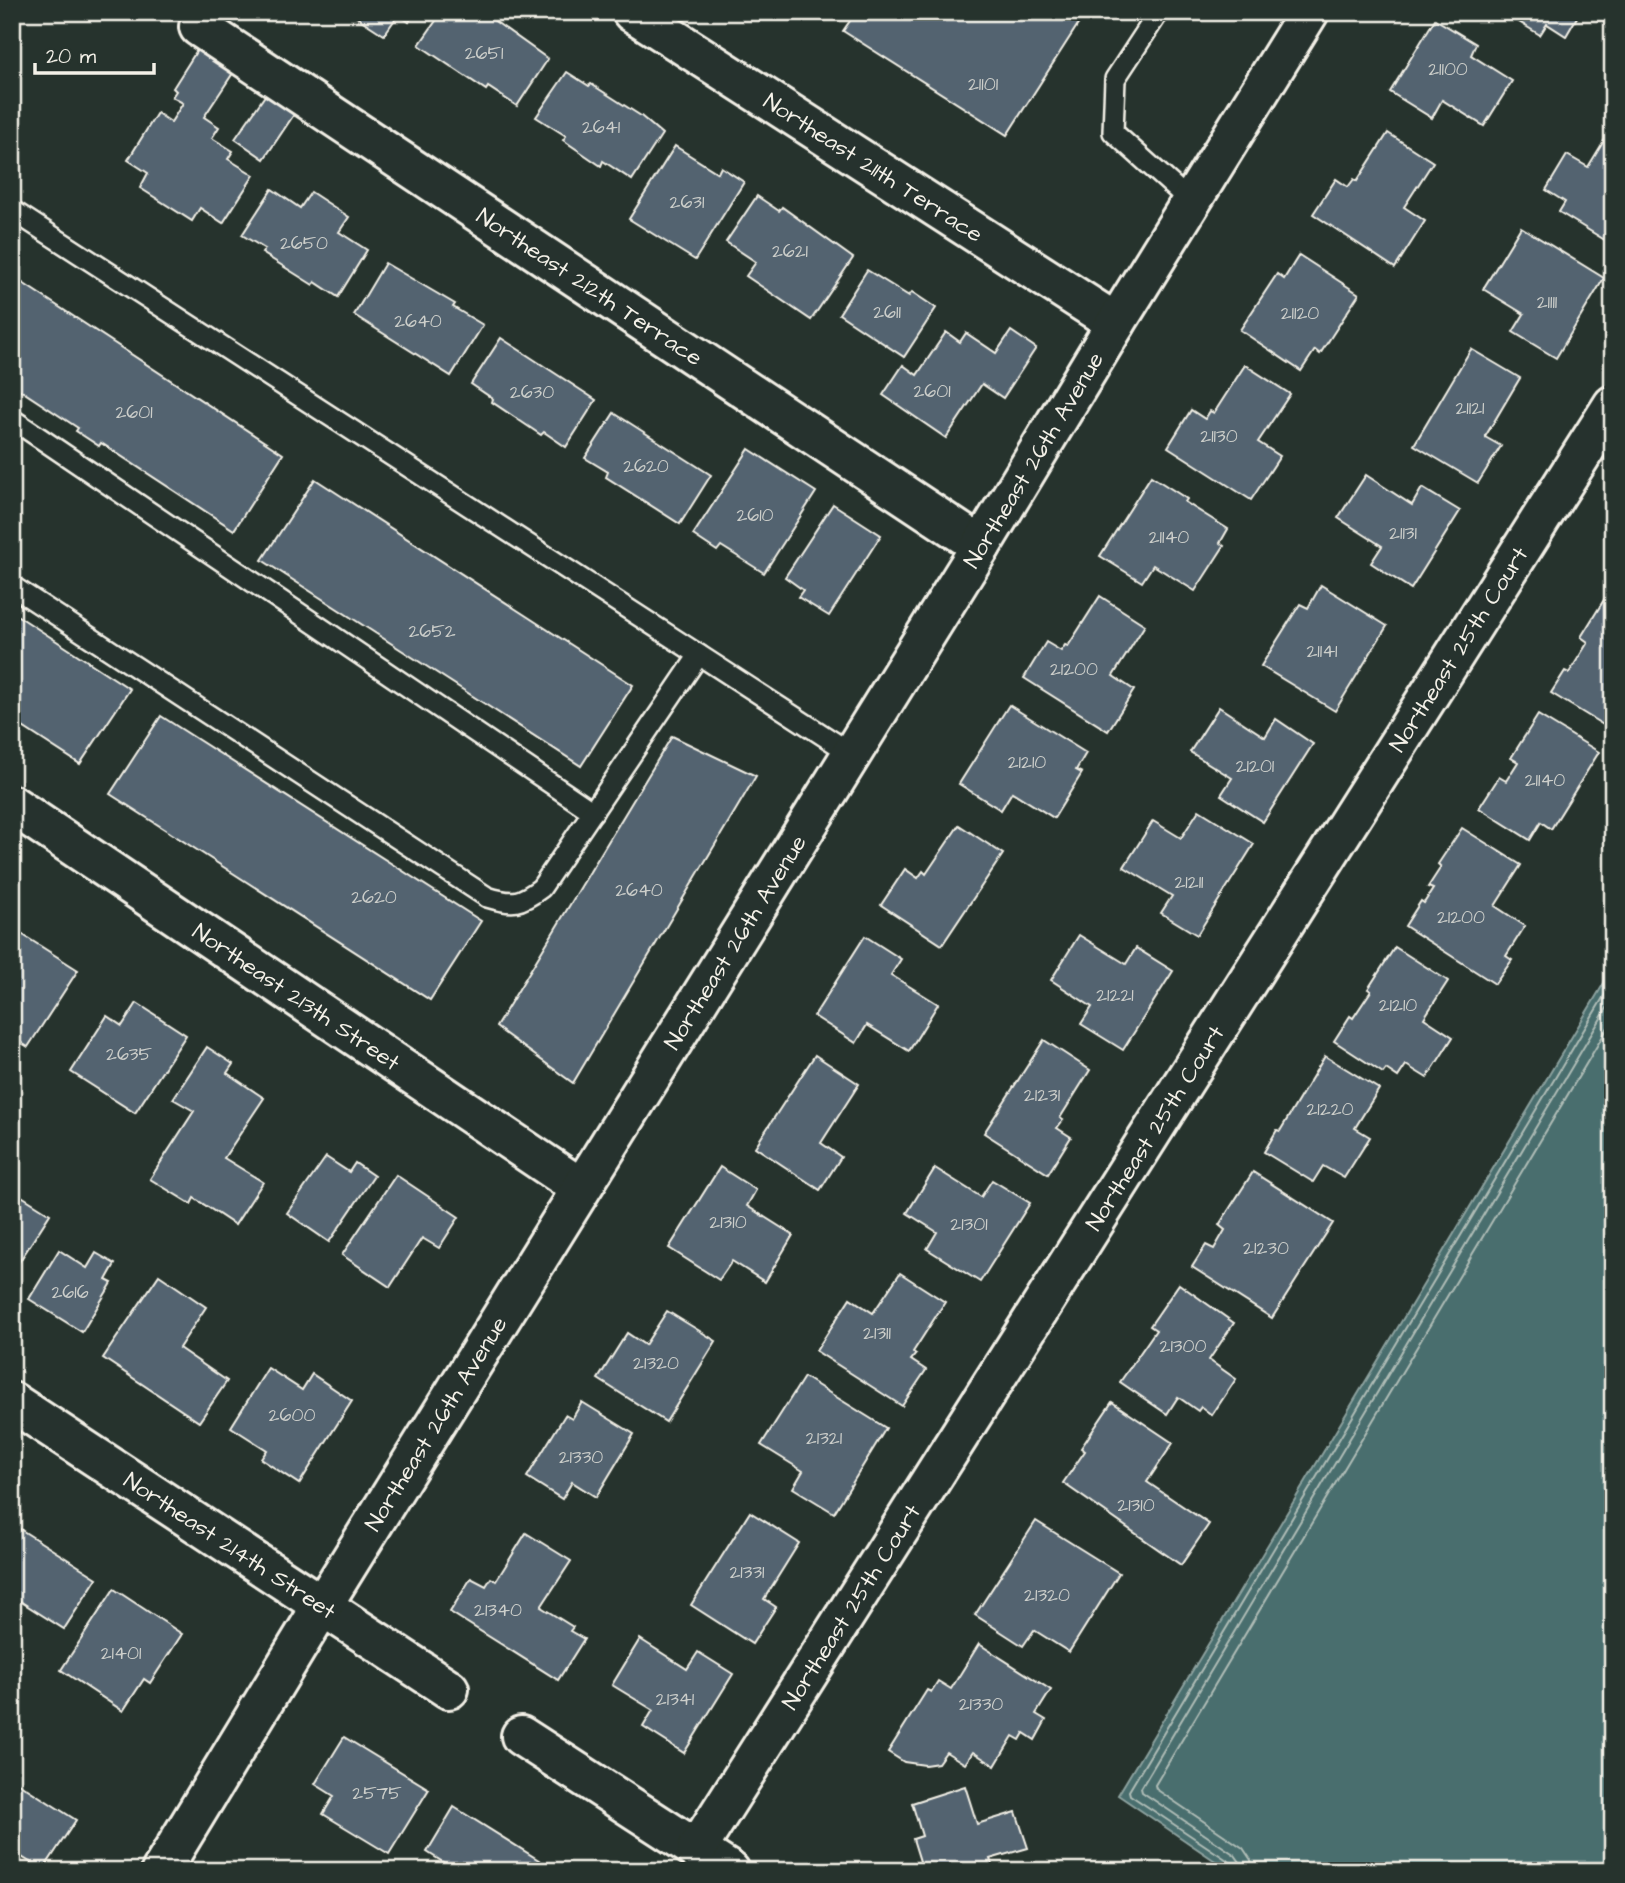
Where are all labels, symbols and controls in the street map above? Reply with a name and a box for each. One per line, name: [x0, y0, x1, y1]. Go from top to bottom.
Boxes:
scale bar: [35, 32, 154, 76]
house number: 2651: [465, 40, 504, 67]
text: 20 m: [46, 42, 97, 71]
house number: 21100: [1428, 56, 1468, 83]
house number: 21101: [968, 71, 999, 98]
street label: Northeast 211th Terrace: [757, 86, 989, 250]
house number: 2641: [582, 114, 621, 141]
house number: 2631: [670, 189, 705, 216]
street label: Northeast 212th Terrace: [470, 201, 709, 374]
house number: 2650: [280, 230, 328, 257]
house number: 2621: [772, 238, 809, 265]
house number: 21111: [1537, 289, 1558, 316]
house number: 2611: [873, 299, 901, 326]
house number: 21120: [1281, 300, 1319, 327]
house number: 2640: [394, 308, 442, 335]
street label: Northeast 26th Avenue: [956, 346, 1112, 574]
house number: 2601: [913, 378, 951, 405]
house number: 2630: [510, 379, 554, 406]
house number: 21121: [1455, 395, 1485, 422]
house number: 2601: [115, 399, 153, 426]
house number: 21130: [1200, 423, 1238, 450]
house number: 2620: [623, 453, 669, 480]
house number: 2610: [736, 502, 774, 529]
house number: 21131: [1389, 520, 1417, 547]
house number: 21140: [1149, 524, 1189, 551]
street label: Northeast 25th Court: [1382, 540, 1536, 758]
house number: 2652: [408, 618, 456, 645]
house number: 21141: [1306, 638, 1338, 665]
house number: 21200: [1050, 656, 1098, 683]
house number: 21210: [1008, 749, 1046, 776]
house number: 21201: [1236, 753, 1275, 780]
house number: 21140: [1525, 767, 1565, 794]
street label: Northeast 26th Avenue: [657, 829, 815, 1056]
house number: 21211: [1174, 869, 1204, 896]
house number: 2640: [615, 877, 663, 904]
house number: 2620: [351, 884, 397, 911]
house number: 21200: [1437, 904, 1485, 931]
street label: Northeast 213th Street: [186, 916, 407, 1079]
house number: 21221: [1096, 982, 1134, 1009]
house number: 21210: [1379, 992, 1417, 1019]
street label: Northeast 25th Court: [1078, 1019, 1233, 1237]
house number: 2635: [106, 1041, 152, 1068]
house number: 21231: [1024, 1082, 1061, 1109]
house number: 21220: [1306, 1096, 1354, 1123]
house number: 21310: [709, 1209, 747, 1236]
house number: 21301: [950, 1211, 988, 1238]
house number: 21230: [1243, 1235, 1289, 1262]
house number: 2616: [51, 1279, 89, 1306]
street label: Northeast 26th Avenue: [357, 1311, 515, 1537]
house number: 21311: [863, 1320, 891, 1347]
house number: 21300: [1160, 1333, 1206, 1360]
house number: 21320: [633, 1350, 679, 1377]
house number: 2600: [269, 1402, 315, 1429]
house number: 21321: [806, 1425, 843, 1452]
house number: 21330: [559, 1444, 603, 1471]
street label: Northeast 214th Street: [117, 1465, 342, 1628]
house number: 21310: [1117, 1492, 1155, 1519]
street label: Northeast 25th Court: [775, 1498, 929, 1716]
house number: 21331: [729, 1559, 765, 1586]
house number: 21320: [1024, 1582, 1070, 1609]
house number: 21340: [474, 1597, 522, 1624]
house number: 21401: [101, 1640, 142, 1667]
house number: 21341: [656, 1686, 695, 1713]
house number: 21330: [959, 1691, 1003, 1718]
house number: 2575: [352, 1780, 402, 1807]

